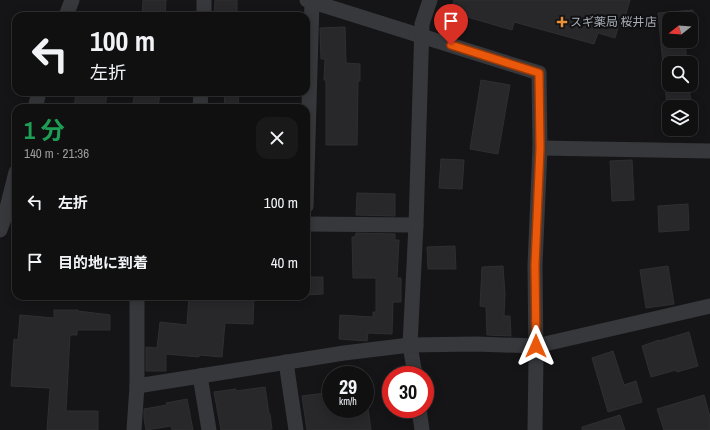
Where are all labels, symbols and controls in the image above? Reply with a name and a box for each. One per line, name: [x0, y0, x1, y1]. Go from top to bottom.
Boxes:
pin: [434, 4, 468, 45]
icon: arrive: [440, 10, 462, 32]
north arrow: [662, 12, 698, 48]
map controls: [662, 12, 698, 136]
place label: スギ薬局 桜井店: [570, 14, 657, 30]
marker: スギ薬局 桜井店: [557, 17, 567, 27]
text: 100 m: [90, 22, 155, 60]
icon: left: [24, 28, 76, 80]
button: search: [662, 56, 698, 92]
text: 左折: [90, 60, 126, 85]
button: layers: [662, 100, 698, 136]
text: 1 分: [24, 114, 64, 146]
button: close: [256, 117, 298, 159]
text: 140 m · 21:36: [24, 145, 89, 162]
icon: left: [24, 191, 46, 213]
text: 左折: [58, 192, 88, 213]
text: 100 m: [264, 192, 298, 213]
icon: arrive: [24, 251, 46, 273]
text: 目的地に到着: [58, 252, 148, 273]
text: 40 m: [271, 252, 298, 273]
position arrow: [515, 325, 557, 367]
speed limit sign: 30: [382, 366, 434, 418]
text: 29: [339, 373, 357, 400]
text: km/h: [339, 395, 357, 408]

